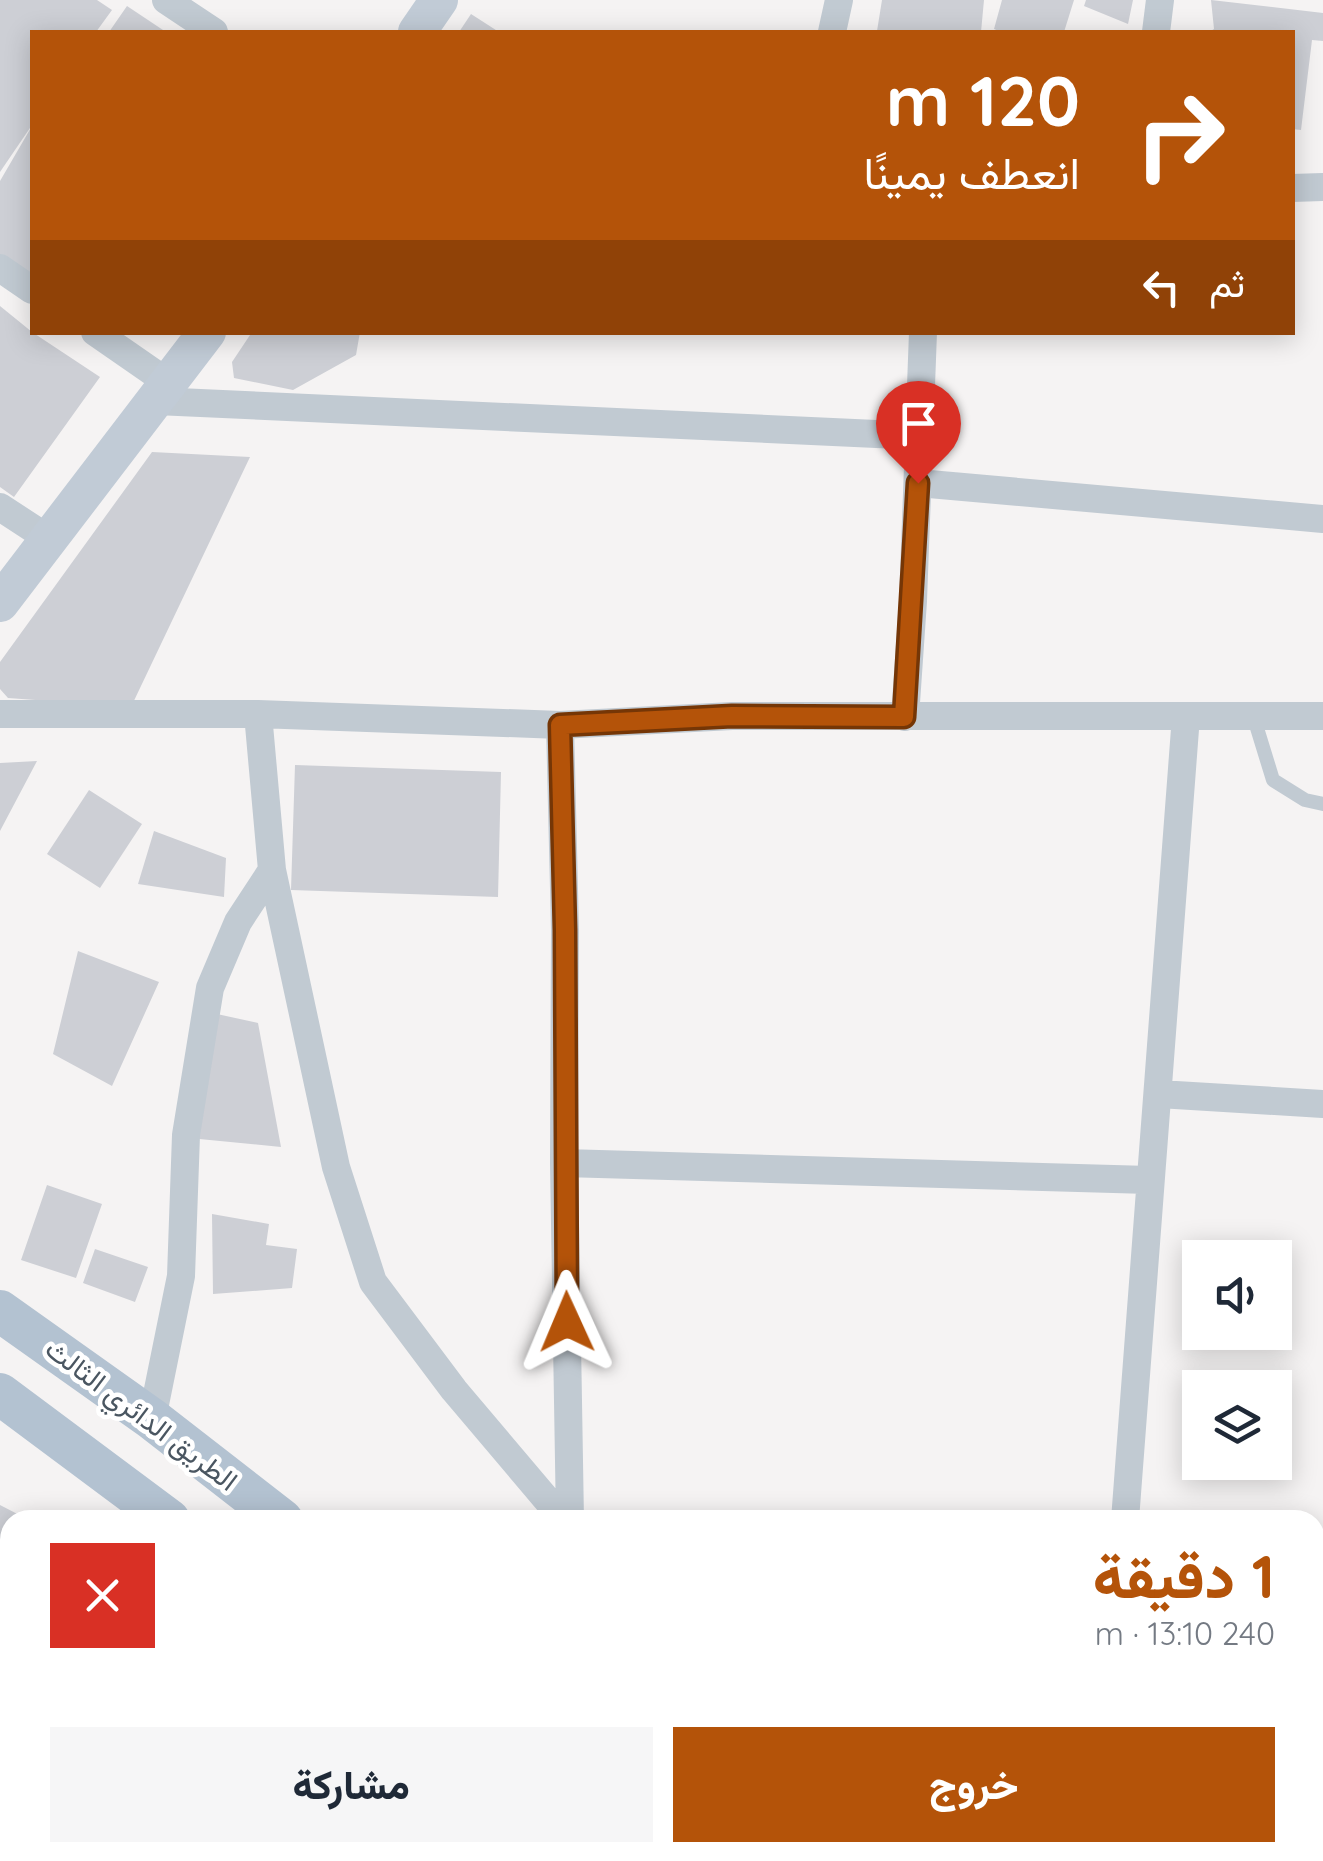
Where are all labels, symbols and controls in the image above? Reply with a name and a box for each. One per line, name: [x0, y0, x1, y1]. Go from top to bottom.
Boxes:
text: 120 m: [886, 56, 1080, 144]
icon: right: [1115, 70, 1245, 200]
text: انعطف يمينًا: [863, 144, 1080, 200]
text: ثم: [1209, 259, 1245, 307]
icon: left: [1134, 260, 1189, 315]
pin: [876, 381, 961, 484]
icon: arrive: [891, 396, 946, 451]
map controls: [1182, 1240, 1292, 1480]
button: sound: [1182, 1240, 1292, 1350]
position arrow: [515, 1270, 619, 1374]
street label: الطريق الدائري الثالث: [35, 1330, 245, 1502]
button: layers: [1182, 1370, 1292, 1480]
text: 1 دقيقة: [1093, 1538, 1275, 1613]
button: close: [50, 1543, 155, 1648]
text: 240 m · 13:10: [1095, 1613, 1275, 1653]
button: مشاركة: [50, 1727, 653, 1842]
button: خروج: [673, 1727, 1275, 1842]

